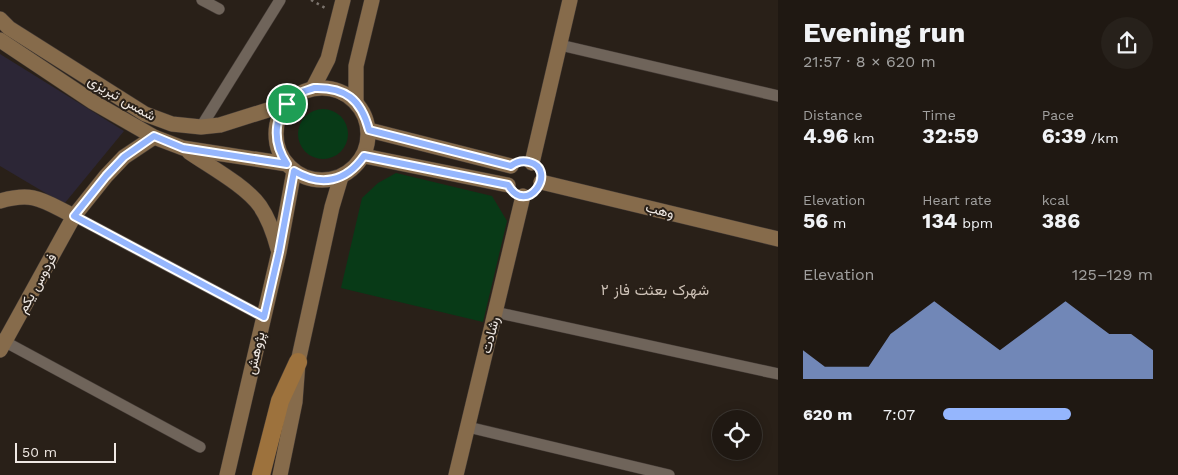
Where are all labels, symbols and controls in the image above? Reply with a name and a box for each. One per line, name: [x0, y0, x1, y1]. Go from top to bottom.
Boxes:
text: Evening run: [803, 16, 965, 49]
button: share: [1101, 17, 1153, 69]
text: 21:57 · 8 × 620 m: [803, 52, 936, 71]
street label: شمس تبریزی: [85, 72, 159, 125]
pin: [266, 83, 308, 125]
icon: arrive: [273, 90, 301, 118]
text: Distance: [803, 107, 863, 123]
text: Time: [922, 107, 956, 123]
text: Pace: [1042, 107, 1074, 123]
text: 4.96: [803, 123, 848, 148]
text: 32:59: [922, 123, 979, 148]
text: 6:39: [1042, 123, 1086, 148]
text: km: [848, 130, 875, 146]
text: /km: [1086, 130, 1119, 146]
text: Elevation: [803, 192, 866, 208]
text: Heart rate: [922, 192, 992, 208]
text: kcal: [1042, 192, 1069, 208]
street label: وهب: [644, 199, 676, 222]
text: 56: [803, 208, 828, 233]
text: 134: [922, 208, 957, 233]
text: 386: [1042, 208, 1080, 233]
text: m: [828, 215, 846, 231]
text: bpm: [957, 215, 993, 231]
street label: فردوس یکم: [14, 251, 61, 316]
text: Elevation: [803, 265, 874, 284]
text: 125–129 m: [1072, 265, 1153, 284]
district label: شهرک بعثت فاز ۲: [601, 281, 709, 299]
street label: رشادت: [478, 315, 503, 355]
street label: پژوهش: [242, 330, 270, 376]
text: 620 m: [803, 405, 852, 424]
text: 7:07: [883, 405, 915, 424]
map controls: [712, 410, 762, 460]
button: locate: [712, 410, 762, 460]
scale bar: [15, 440, 116, 463]
text: 50 m: [22, 444, 57, 460]

